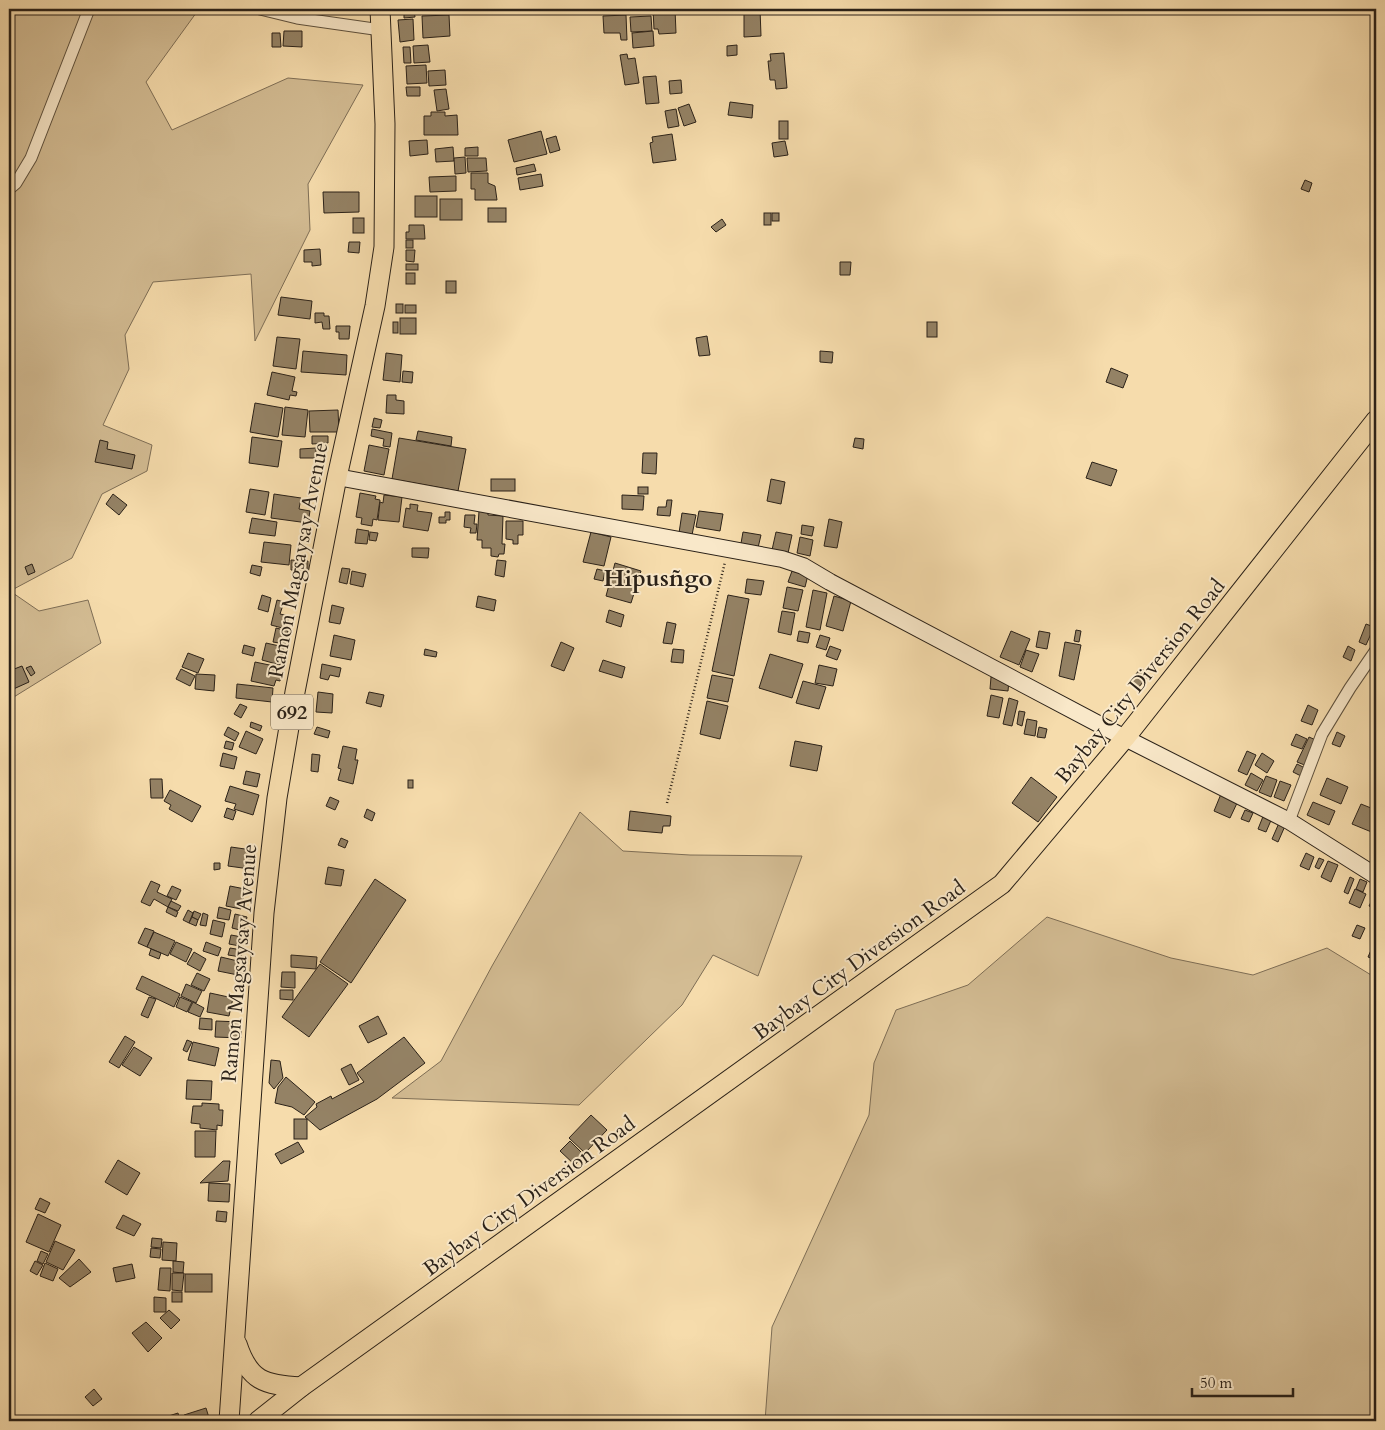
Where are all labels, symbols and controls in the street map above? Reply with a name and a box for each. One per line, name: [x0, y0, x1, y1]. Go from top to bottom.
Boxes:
street label: Ramon Magsaysay Avenue: [261, 440, 336, 680]
district label: Hipusñgo: [603, 562, 713, 595]
street label: Baybay City Diversion Road: [1049, 573, 1232, 790]
road number: 692: [271, 694, 313, 730]
street label: Ramon Magsaysay Avenue: [215, 843, 264, 1083]
street label: Baybay City Diversion Road: [747, 874, 971, 1047]
street label: Baybay City Diversion Road: [417, 1110, 641, 1283]
scale bar: [1192, 1365, 1294, 1397]
text: 50 m: [1200, 1373, 1232, 1393]

